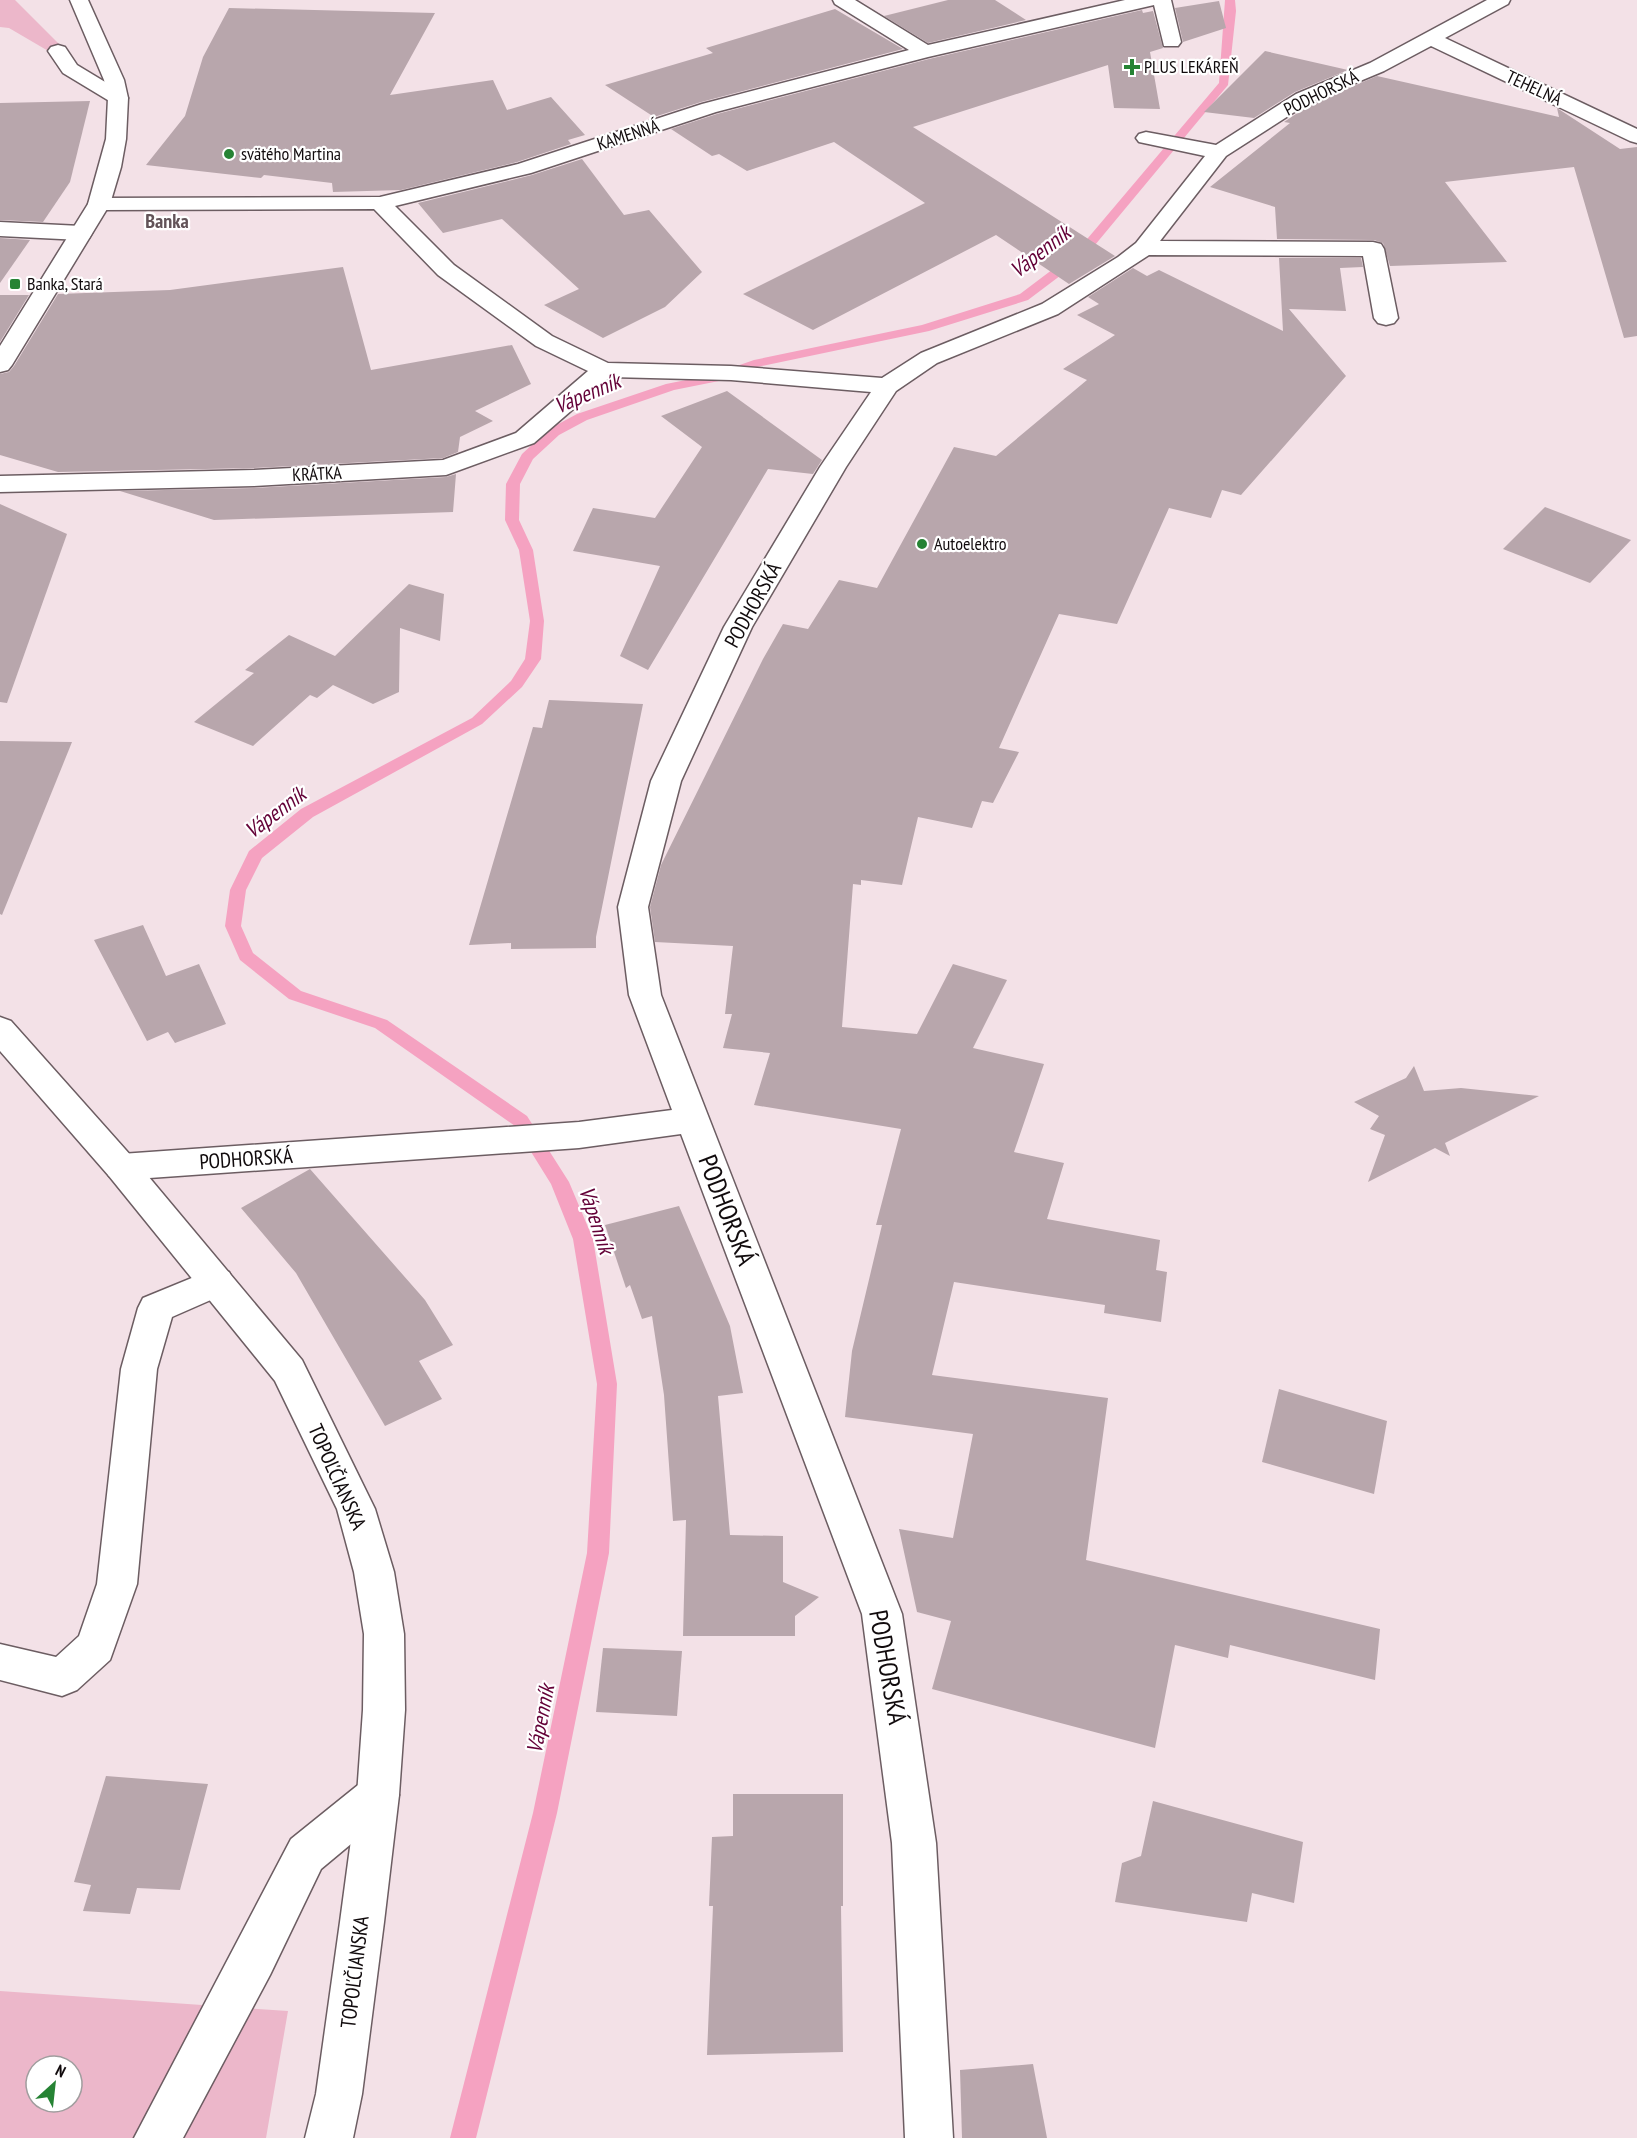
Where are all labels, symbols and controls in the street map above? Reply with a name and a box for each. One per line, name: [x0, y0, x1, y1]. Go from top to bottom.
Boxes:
place label: PLUS LEKÁREŇ: [1144, 55, 1239, 78]
marker: PLUS LEKÁREŇ: [1125, 60, 1139, 74]
street label: PODHORSKÁ: [1280, 64, 1362, 120]
street label: TEHELNÁ: [1503, 65, 1566, 111]
street label: KAMENNÁ: [594, 114, 662, 155]
place label: svätého Martina: [241, 142, 341, 165]
marker: svätého Martina: [222, 147, 236, 161]
district label: Banka: [145, 208, 189, 234]
water label: Vápenník: [1004, 217, 1078, 283]
place label: Banka, Stará: [27, 272, 103, 295]
marker: Banka, Stará: [8, 277, 22, 291]
water label: Vápenník: [550, 366, 627, 419]
street label: KRÁTKA: [292, 461, 343, 486]
place label: Autoelektro: [934, 532, 1007, 555]
marker: Autoelektro: [915, 537, 929, 551]
street label: PODHORSKÁ: [718, 557, 787, 652]
water label: Vápenník: [239, 778, 313, 844]
street label: PODHORSKÁ: [198, 1142, 294, 1175]
street label: PODHORSKÁ: [691, 1150, 764, 1270]
water label: Vápenník: [573, 1183, 622, 1260]
street label: TOPOĽČIANSKA: [302, 1420, 373, 1534]
street label: PODHORSKÁ: [862, 1607, 915, 1727]
water label: Vápenník: [520, 1680, 561, 1756]
street label: TOPOĽČIANSKA: [334, 1914, 375, 2030]
north arrow: [24, 2054, 84, 2114]
text: N: [52, 2060, 69, 2082]

